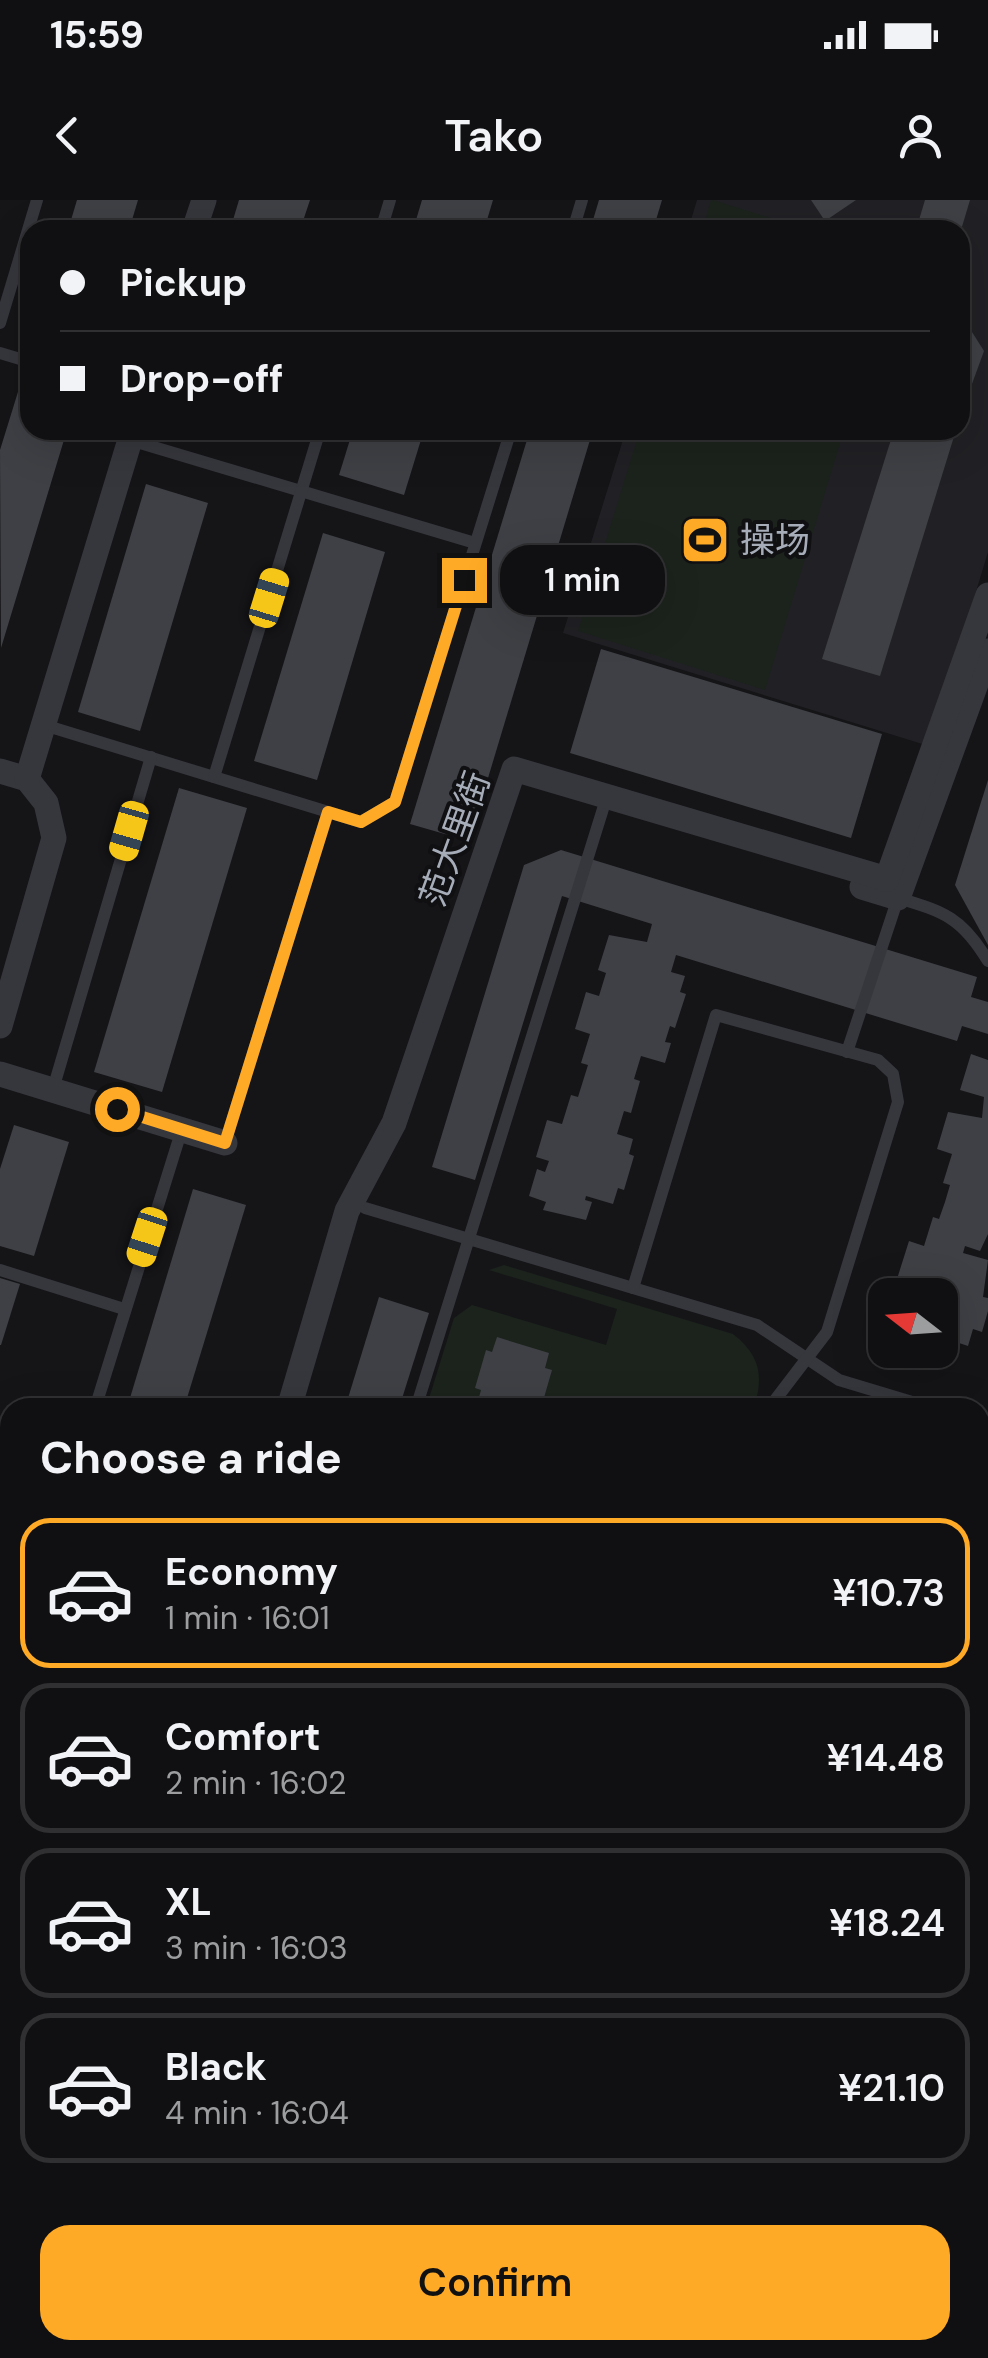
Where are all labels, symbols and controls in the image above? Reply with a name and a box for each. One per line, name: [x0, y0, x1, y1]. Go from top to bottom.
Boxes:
text: 15:59: [50, 10, 144, 60]
text: Tako: [445, 106, 543, 165]
icon: back: [40, 108, 95, 163]
icon: person: [893, 108, 948, 163]
text: Pickup: [120, 258, 247, 308]
text: Drop-off: [120, 354, 283, 404]
sports icon: 操场: [679, 514, 731, 566]
place label: 操场: [740, 517, 810, 563]
callout: 1 min: [499, 545, 664, 615]
route end: [442, 558, 487, 603]
text: 1 min: [544, 559, 621, 601]
car: [246, 565, 292, 631]
street label: 范大里街: [409, 765, 501, 913]
car: [106, 798, 152, 864]
route start: [95, 1087, 140, 1132]
car: [123, 1204, 171, 1270]
north arrow: [868, 1278, 958, 1368]
map controls: [868, 1278, 958, 1368]
text: Choose a ride: [40, 1428, 342, 1487]
text: Economy: [165, 1547, 338, 1597]
icon: car: [45, 1548, 135, 1638]
text: ¥10.73: [832, 1568, 945, 1618]
text: 1 min · 16:01: [165, 1597, 330, 1639]
text: Comfort: [165, 1712, 321, 1762]
icon: car: [45, 1713, 135, 1803]
text: ¥14.48: [826, 1733, 945, 1783]
text: 2 min · 16:02: [165, 1762, 346, 1804]
text: XL: [165, 1877, 212, 1927]
icon: car: [45, 1878, 135, 1968]
text: ¥18.24: [829, 1898, 945, 1948]
text: 3 min · 16:03: [165, 1927, 348, 1969]
text: Black: [165, 2042, 267, 2092]
icon: car: [45, 2043, 135, 2133]
text: ¥21.10: [838, 2063, 945, 2113]
text: 4 min · 16:04: [165, 2092, 349, 2134]
button: Confirm: [40, 2225, 950, 2340]

